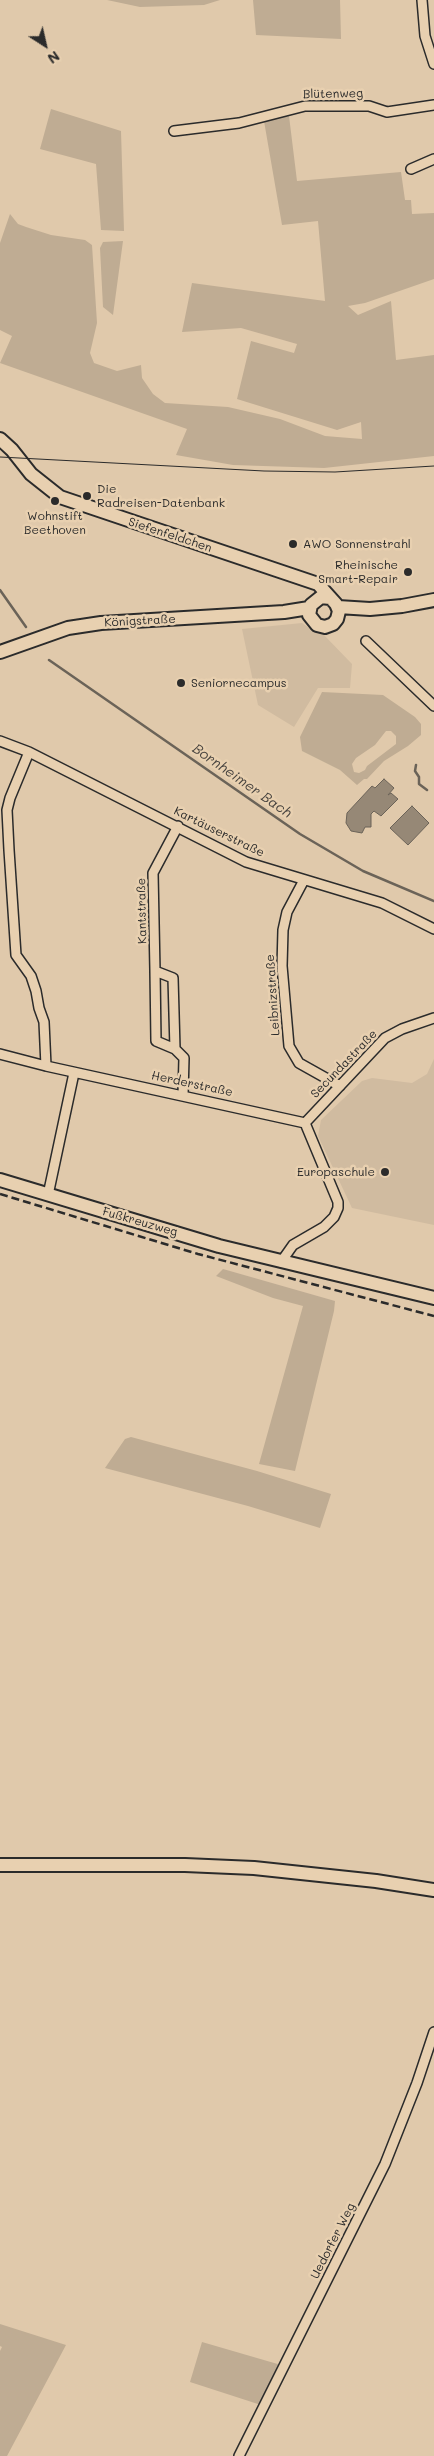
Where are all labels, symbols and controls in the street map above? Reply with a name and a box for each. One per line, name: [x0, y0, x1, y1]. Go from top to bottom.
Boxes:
north arrow: [20, 20, 70, 70]
text: N: [44, 47, 64, 69]
street label: Blütenweg: [303, 86, 363, 102]
place label: Die Radreisen-Datenbank: [97, 482, 225, 510]
marker: Die Radreisen-Datenbank: [81, 490, 93, 502]
marker: Wohnstift Beethoven: [49, 495, 61, 507]
place label: Wohnstift Beethoven: [24, 509, 86, 537]
street label: Siefenfeldchen: [126, 515, 214, 555]
place label: AWO Sonnenstrahl: [303, 537, 411, 551]
marker: AWO Sonnenstrahl: [287, 538, 299, 550]
place label: Rheinische Smart-Repair: [318, 558, 398, 586]
marker: Rheinische Smart-Repair: [402, 566, 414, 578]
street label: Königstraße: [104, 612, 176, 630]
place label: Seniornecampus: [191, 676, 287, 690]
marker: Seniornecampus: [175, 677, 187, 689]
water label: Bornheimer Bach: [189, 740, 295, 822]
street label: Kartäuserstraße: [171, 804, 267, 860]
street label: Kantstraße: [134, 878, 150, 944]
street label: Leibnizstraße: [263, 954, 283, 1036]
street label: Secundastraße: [308, 1027, 380, 1101]
street label: Herderstraße: [150, 1068, 234, 1100]
place label: Europaschule: [297, 1165, 375, 1179]
marker: Europaschule: [379, 1166, 391, 1178]
street label: Fußkreuzweg: [101, 1204, 179, 1240]
street label: Uedorfer Weg: [308, 2201, 358, 2281]

